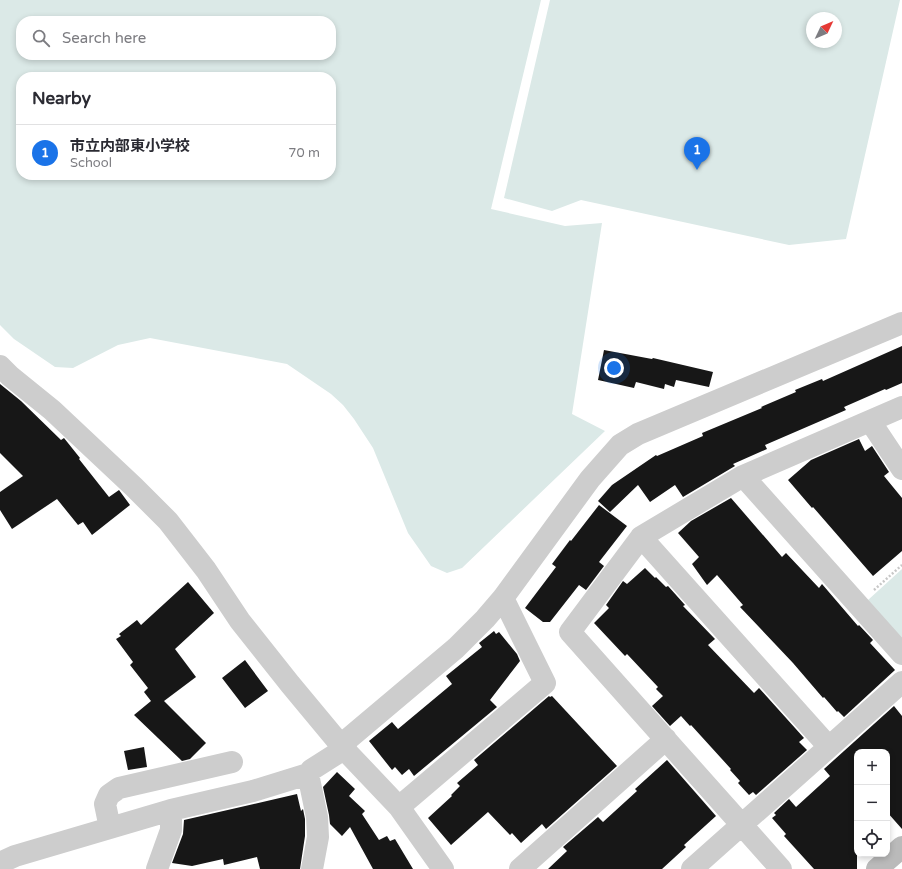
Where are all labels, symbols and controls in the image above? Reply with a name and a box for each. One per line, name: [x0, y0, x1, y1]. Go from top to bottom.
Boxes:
north arrow: [806, 12, 842, 48]
search box: [16, 16, 336, 60]
icon: search: [30, 27, 52, 49]
text: Search here: [62, 29, 146, 47]
text: Nearby: [32, 88, 91, 109]
text: 市立内部東小学校: [70, 137, 190, 155]
pin: 1: [684, 137, 710, 170]
text: 1: [41, 145, 49, 161]
text: 70 m: [288, 145, 320, 161]
text: School: [70, 155, 112, 171]
your location: [604, 358, 624, 378]
map controls: [854, 749, 890, 857]
button: +: [854, 749, 890, 785]
button: −: [854, 785, 890, 821]
button: locate: [854, 821, 890, 857]

